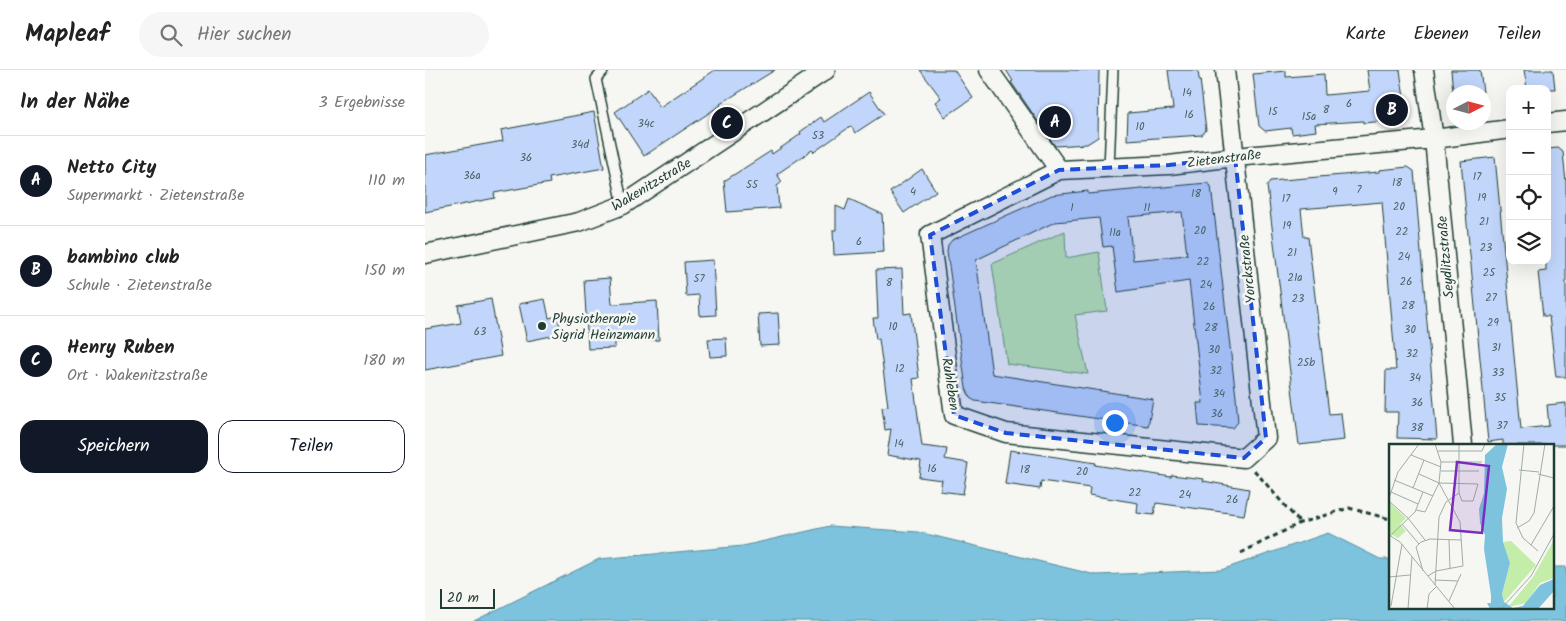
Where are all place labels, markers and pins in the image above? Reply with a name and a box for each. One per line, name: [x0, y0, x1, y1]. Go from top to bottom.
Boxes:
pin: B: [1376, 91, 1408, 129]
pin: A: [1039, 103, 1071, 141]
pin: C: [711, 104, 743, 142]
place label: Physiotherapie Sigrid Heinzmann: [552, 308, 655, 346]
marker: Physiotherapie Sigrid Heinzmann: [536, 320, 548, 332]

